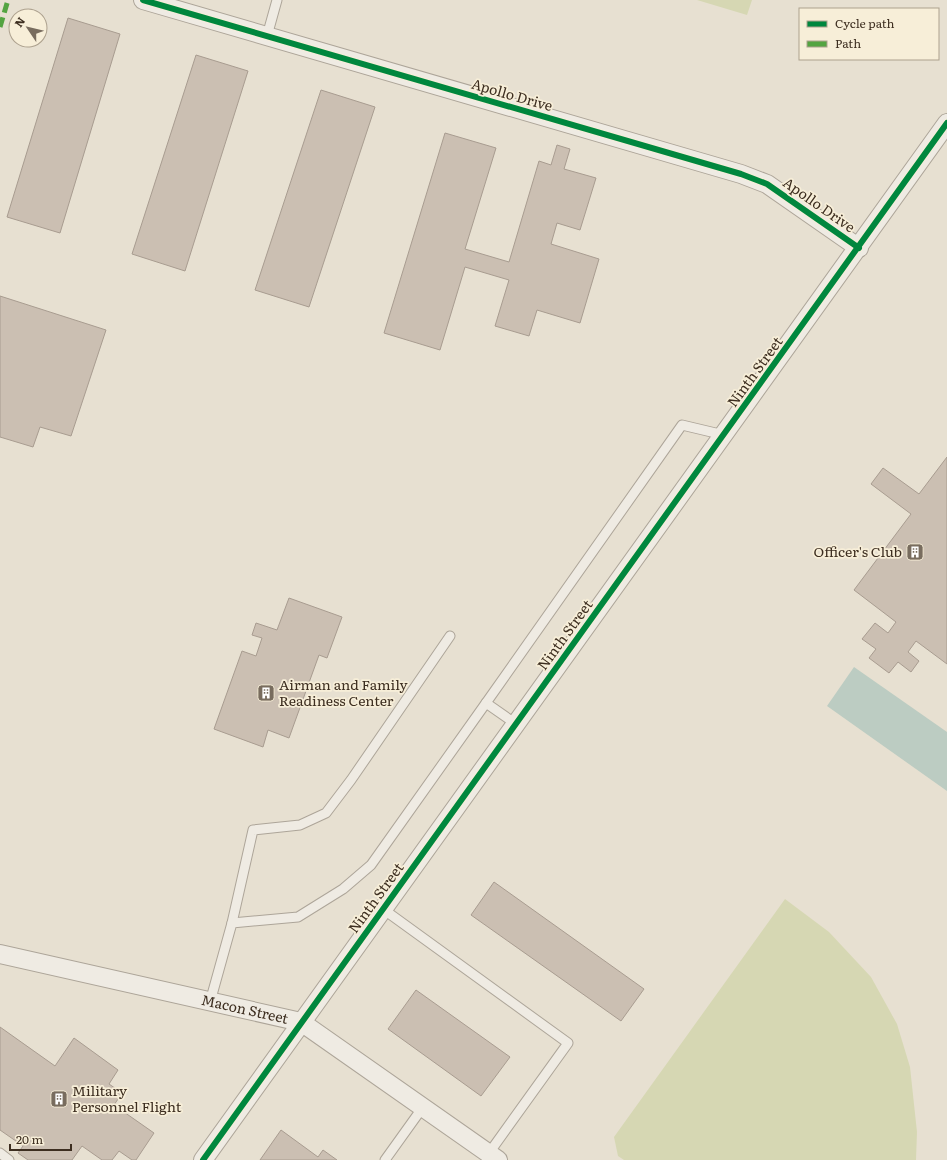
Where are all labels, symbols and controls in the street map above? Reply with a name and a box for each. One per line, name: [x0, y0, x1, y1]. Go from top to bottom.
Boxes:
north arrow: [8, 8, 48, 48]
legend: [799, 8, 939, 60]
text: N: [10, 13, 28, 30]
text: Cycle path: [835, 14, 895, 32]
text: Path: [835, 34, 861, 52]
street label: Apollo Drive: [469, 73, 555, 115]
street label: Apollo Drive: [780, 172, 860, 236]
street label: Ninth Street: [722, 332, 787, 411]
place label: Officer's Club: [814, 541, 902, 561]
building icon: Officer's Club: [905, 542, 925, 562]
street label: Ninth Street: [532, 595, 597, 674]
place label: Airman and Family Readiness Center: [279, 674, 409, 710]
building icon: Airman and Family Readiness Center: [256, 683, 276, 703]
street label: Ninth Street: [343, 858, 408, 937]
street label: Macon Street: [200, 989, 291, 1028]
place label: Military Personnel Flight: [72, 1080, 182, 1116]
building icon: Military Personnel Flight: [49, 1089, 69, 1109]
scale bar: [10, 1126, 71, 1152]
text: 20 m: [16, 1130, 43, 1148]

